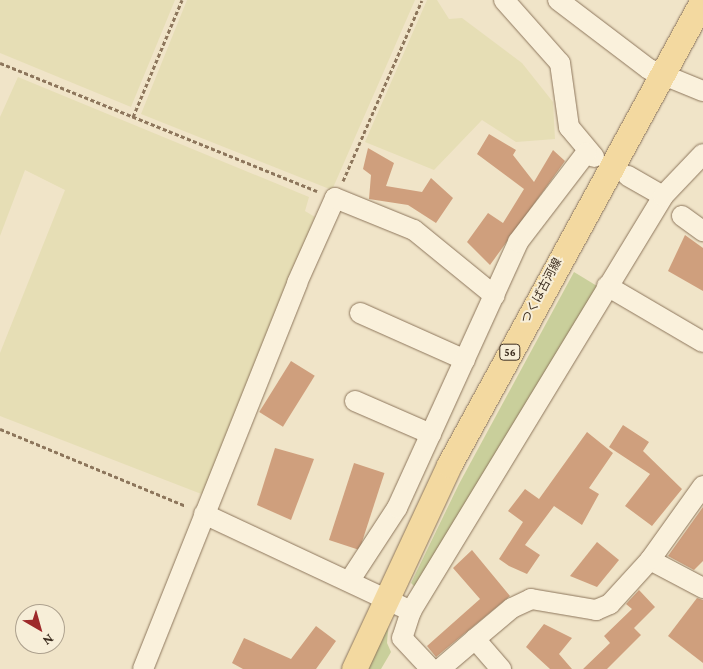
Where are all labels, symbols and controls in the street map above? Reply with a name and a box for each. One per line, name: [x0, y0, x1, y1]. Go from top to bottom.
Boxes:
street label: つくば古河線: [519, 256, 565, 326]
road number: 56: [499, 344, 521, 361]
north arrow: [15, 604, 65, 654]
text: N: [40, 631, 57, 649]

